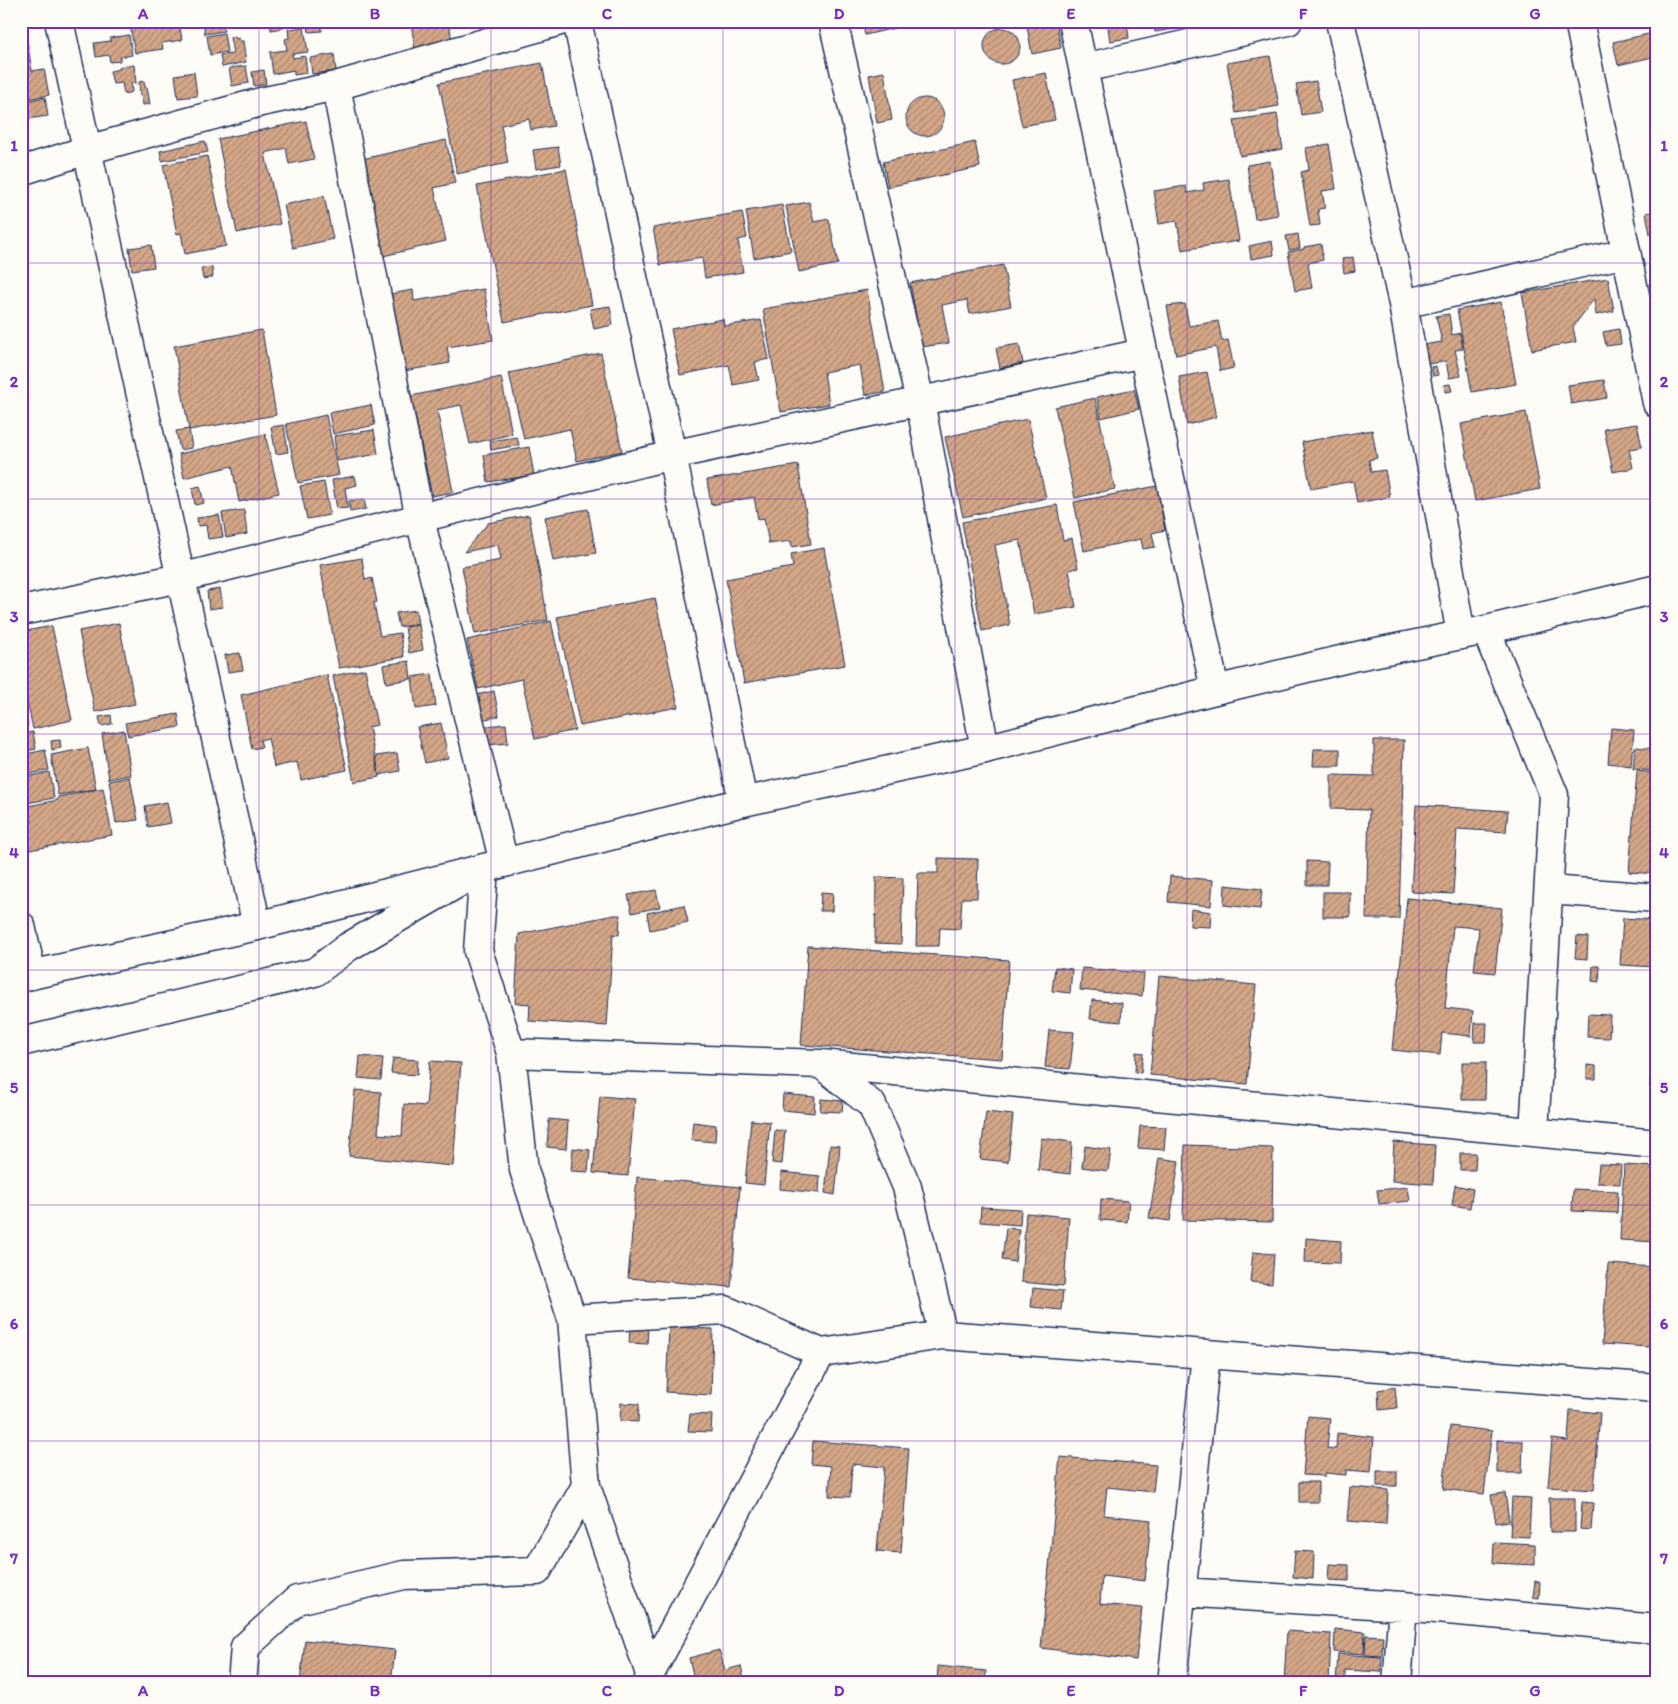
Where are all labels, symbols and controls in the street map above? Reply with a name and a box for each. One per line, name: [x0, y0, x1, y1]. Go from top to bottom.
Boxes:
text: A: [137, 4, 149, 23]
text: B: [370, 4, 381, 23]
text: C: [602, 4, 613, 23]
text: D: [834, 4, 845, 23]
text: E: [1067, 4, 1076, 23]
text: F: [1299, 4, 1308, 23]
text: G: [1529, 4, 1541, 23]
text: 1: [10, 136, 18, 155]
text: 1: [1660, 136, 1668, 155]
text: 2: [10, 372, 19, 391]
text: 2: [1660, 372, 1669, 391]
text: 3: [10, 607, 19, 626]
text: 3: [1660, 607, 1669, 626]
text: 4: [9, 843, 19, 862]
text: 4: [1659, 843, 1669, 862]
text: 5: [10, 1078, 19, 1097]
text: 5: [1660, 1078, 1669, 1097]
text: 6: [10, 1314, 19, 1333]
text: 6: [1660, 1314, 1669, 1333]
text: 7: [9, 1549, 18, 1568]
text: 7: [1659, 1549, 1668, 1568]
text: A: [137, 1681, 149, 1700]
text: B: [370, 1681, 381, 1700]
text: C: [602, 1681, 613, 1700]
text: D: [834, 1681, 845, 1700]
text: E: [1067, 1681, 1076, 1700]
text: F: [1299, 1681, 1308, 1700]
text: G: [1529, 1681, 1541, 1700]

